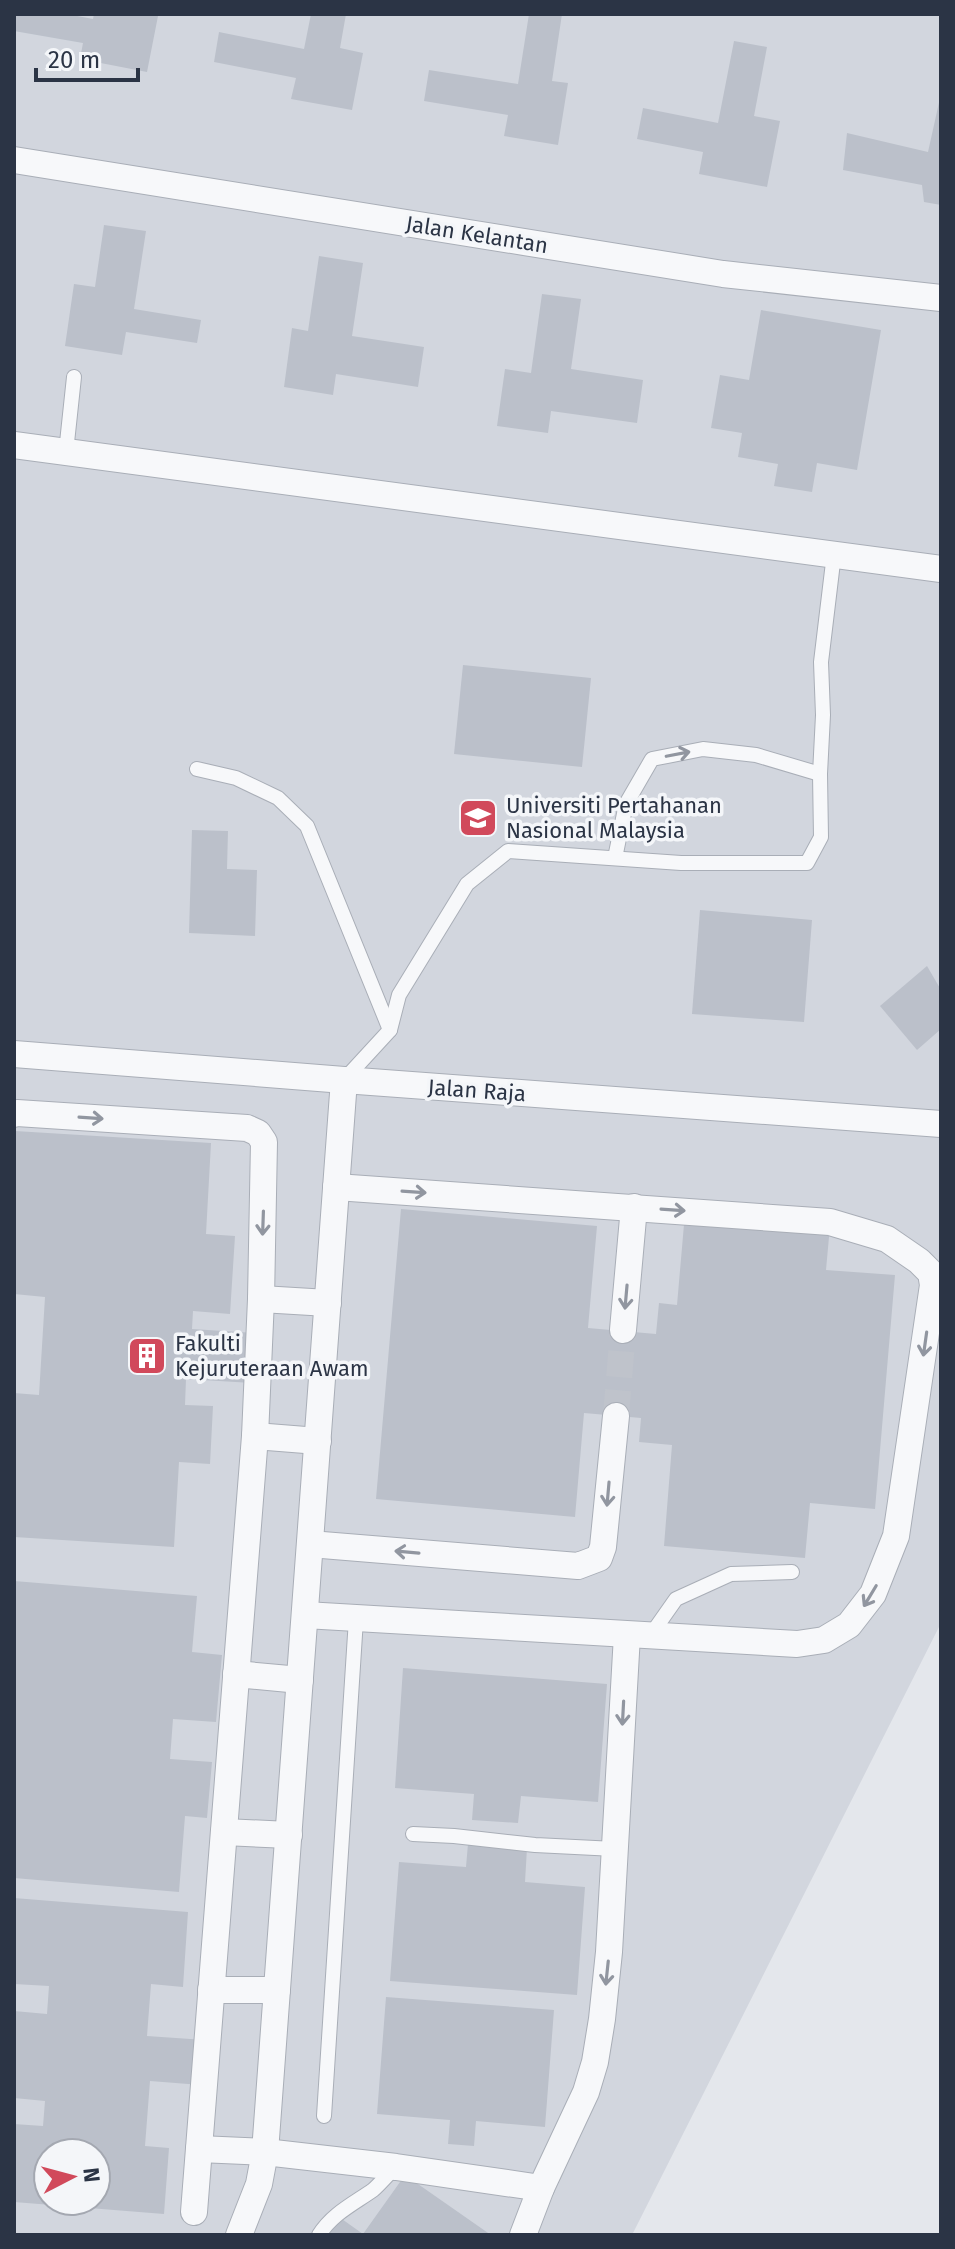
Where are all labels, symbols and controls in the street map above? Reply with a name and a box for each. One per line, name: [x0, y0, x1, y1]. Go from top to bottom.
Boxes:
scale bar: [36, 32, 138, 82]
text: 20 m: [48, 46, 100, 74]
street label: Jalan Kelantan: [404, 210, 550, 259]
one-way arrow: [665, 745, 690, 760]
place label: Universiti Pertahanan Nasional Malaysia: [506, 792, 722, 844]
school or university icon: Universiti Pertahanan Nasional Malaysia: [457, 797, 499, 839]
street label: Jalan Raja: [427, 1074, 527, 1107]
one-way arrow: [77, 1111, 104, 1126]
one-way arrow: [400, 1185, 427, 1200]
one-way arrow: [660, 1203, 686, 1218]
one-way arrow: [256, 1209, 271, 1236]
one-way arrow: [618, 1283, 633, 1310]
place label: Fakulti Kejuruteraan Awam: [175, 1330, 369, 1382]
one-way arrow: [917, 1331, 932, 1356]
building icon: Fakulti Kejuruteraan Awam: [126, 1335, 168, 1377]
one-way arrow: [601, 1480, 616, 1507]
one-way arrow: [394, 1544, 420, 1559]
one-way arrow: [861, 1584, 878, 1606]
one-way arrow: [615, 1699, 630, 1726]
one-way arrow: [599, 1959, 614, 1986]
north arrow: [32, 2137, 112, 2217]
text: N: [77, 2166, 106, 2184]

